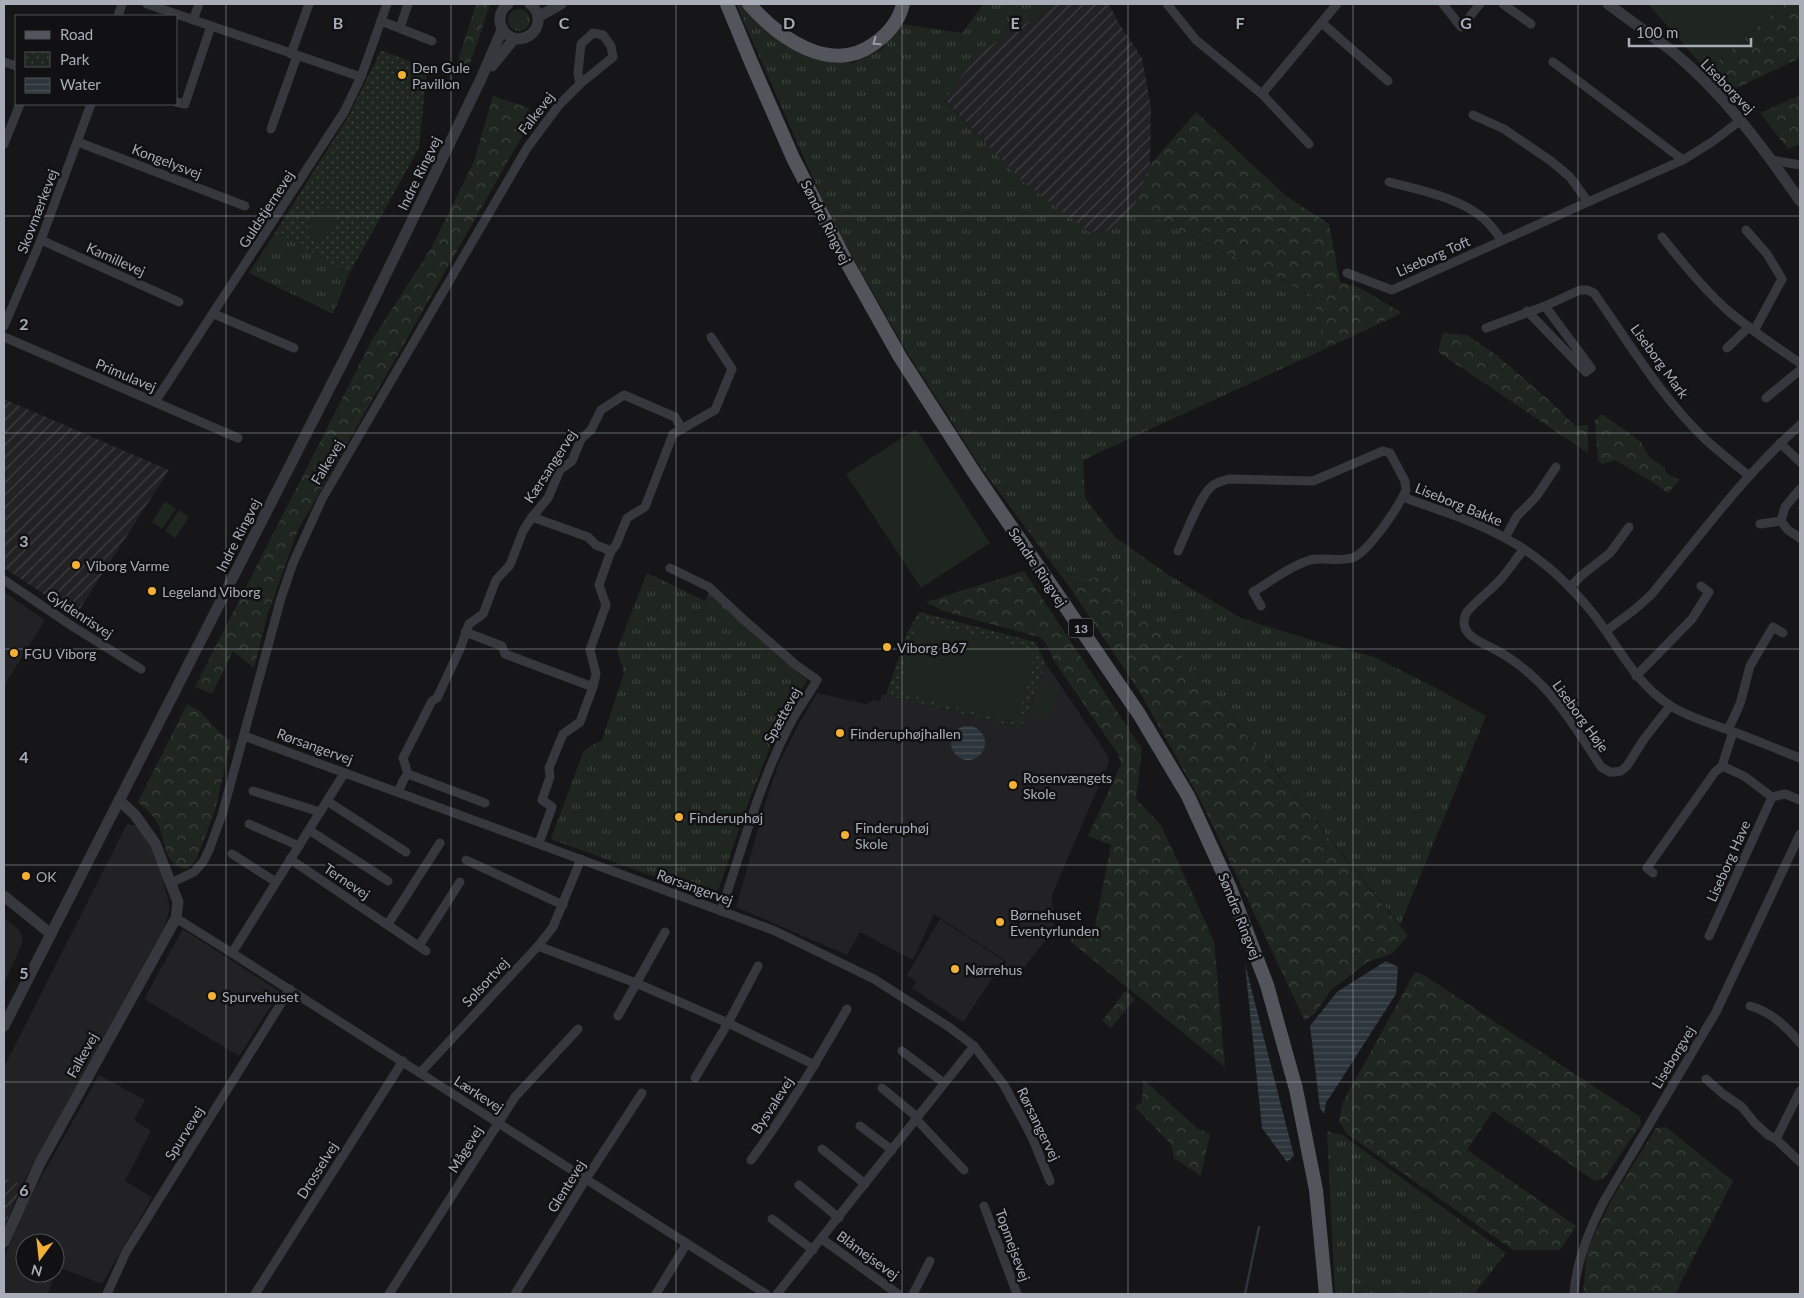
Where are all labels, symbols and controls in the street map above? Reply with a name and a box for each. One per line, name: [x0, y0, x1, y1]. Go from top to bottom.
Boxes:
text: B: [333, 13, 343, 32]
text: C: [559, 13, 570, 32]
text: D: [783, 13, 795, 32]
text: E: [1010, 13, 1020, 32]
text: F: [1235, 13, 1245, 32]
text: G: [1460, 13, 1472, 32]
legend: [15, 15, 178, 105]
scale bar: [1629, 15, 1752, 47]
text: 100 m: [1636, 23, 1678, 41]
text: Road: [60, 25, 93, 43]
one-way arrow: [872, 36, 882, 45]
text: Park: [60, 50, 90, 68]
street label: Liseborgvej: [1698, 55, 1758, 117]
place label: Den Gule Pavillon: [412, 59, 470, 92]
marker: Den Gule Pavillon: [396, 69, 408, 81]
text: Water: [60, 75, 101, 93]
street label: Falkevej: [514, 88, 558, 138]
street label: Indre Ringvej: [394, 133, 444, 213]
street label: Kongelysvej: [130, 140, 204, 182]
street label: Skovmærkevej: [13, 167, 61, 255]
street label: Guldstjernevej: [235, 167, 297, 251]
street label: Søndre Ringvej: [798, 177, 854, 267]
street label: Liseborg Toft: [1393, 232, 1473, 280]
street label: Kamillevej: [84, 238, 148, 280]
text: 2: [19, 314, 29, 333]
street label: Liseborg Mark: [1627, 321, 1693, 402]
street label: Primulavej: [93, 355, 159, 395]
street label: Kærsangervej: [520, 426, 580, 506]
street label: Falkevej: [307, 437, 347, 487]
street label: Liseborg Bakke: [1413, 479, 1505, 529]
street label: Indre Ringvej: [212, 495, 264, 575]
street label: Søndre Ringvej: [1005, 524, 1071, 610]
text: 3: [19, 531, 29, 550]
place label: Viborg Varme: [86, 557, 169, 574]
marker: Viborg Varme: [70, 559, 82, 571]
place label: Legeland Viborg: [162, 583, 260, 600]
marker: Legeland Viborg: [146, 585, 158, 597]
street label: Gyldenrisvej: [44, 586, 116, 642]
road number: 13: [1068, 618, 1094, 638]
place label: Viborg B67: [897, 639, 967, 656]
marker: Viborg B67: [881, 641, 893, 653]
place label: FGU Viborg: [24, 645, 96, 662]
marker: FGU Viborg: [8, 647, 20, 659]
street label: Liseborg Høje: [1549, 677, 1613, 755]
street label: Spættevej: [760, 684, 804, 746]
street label: Rørsangervej: [275, 724, 355, 768]
place label: Finderuphøjhallen: [850, 725, 961, 742]
marker: Finderuphøjhallen: [834, 727, 846, 739]
text: 4: [19, 747, 29, 766]
place label: Rosenvængets Skole: [1023, 769, 1112, 802]
marker: Rosenvængets Skole: [1007, 779, 1019, 791]
place label: Finderuphøj: [689, 809, 763, 826]
marker: Finderuphøj: [673, 811, 685, 823]
street label: Liseborg Have: [1702, 818, 1754, 904]
place label: Finderuphøj Skole: [855, 819, 929, 852]
marker: Finderuphøj Skole: [839, 829, 851, 841]
street label: Ternevej: [321, 859, 373, 903]
street label: Rørsangervej: [655, 865, 735, 909]
place label: OK: [36, 868, 57, 885]
marker: OK: [20, 870, 32, 882]
street label: Søndre Ringvej: [1215, 870, 1265, 962]
place label: Børnehuset Eventyrlunden: [1010, 906, 1099, 939]
marker: Børnehuset Eventyrlunden: [994, 916, 1006, 928]
street label: Solsortvej: [458, 954, 512, 1010]
place label: Nørrehus: [965, 961, 1022, 978]
text: 5: [19, 963, 29, 982]
marker: Nørrehus: [949, 963, 961, 975]
place label: Spurvehuset: [222, 988, 299, 1005]
marker: Spurvehuset: [206, 990, 218, 1002]
street label: Liseborgvej: [1648, 1023, 1698, 1091]
street label: Falkevej: [63, 1029, 101, 1081]
street label: Lærkevej: [451, 1072, 507, 1116]
street label: Bysvalevej: [747, 1073, 797, 1137]
street label: Rørsangervej: [1014, 1084, 1064, 1164]
street label: Spurvevej: [161, 1103, 207, 1163]
street label: Mågevej: [444, 1122, 486, 1176]
street label: Drosselvej: [293, 1138, 341, 1202]
street label: Glentevej: [543, 1157, 589, 1215]
text: 6: [19, 1180, 29, 1199]
street label: Topmejsevej: [992, 1207, 1034, 1283]
street label: Blåmejsevej: [834, 1227, 902, 1283]
north arrow: [15, 1233, 65, 1283]
text: N: [29, 1261, 44, 1281]

